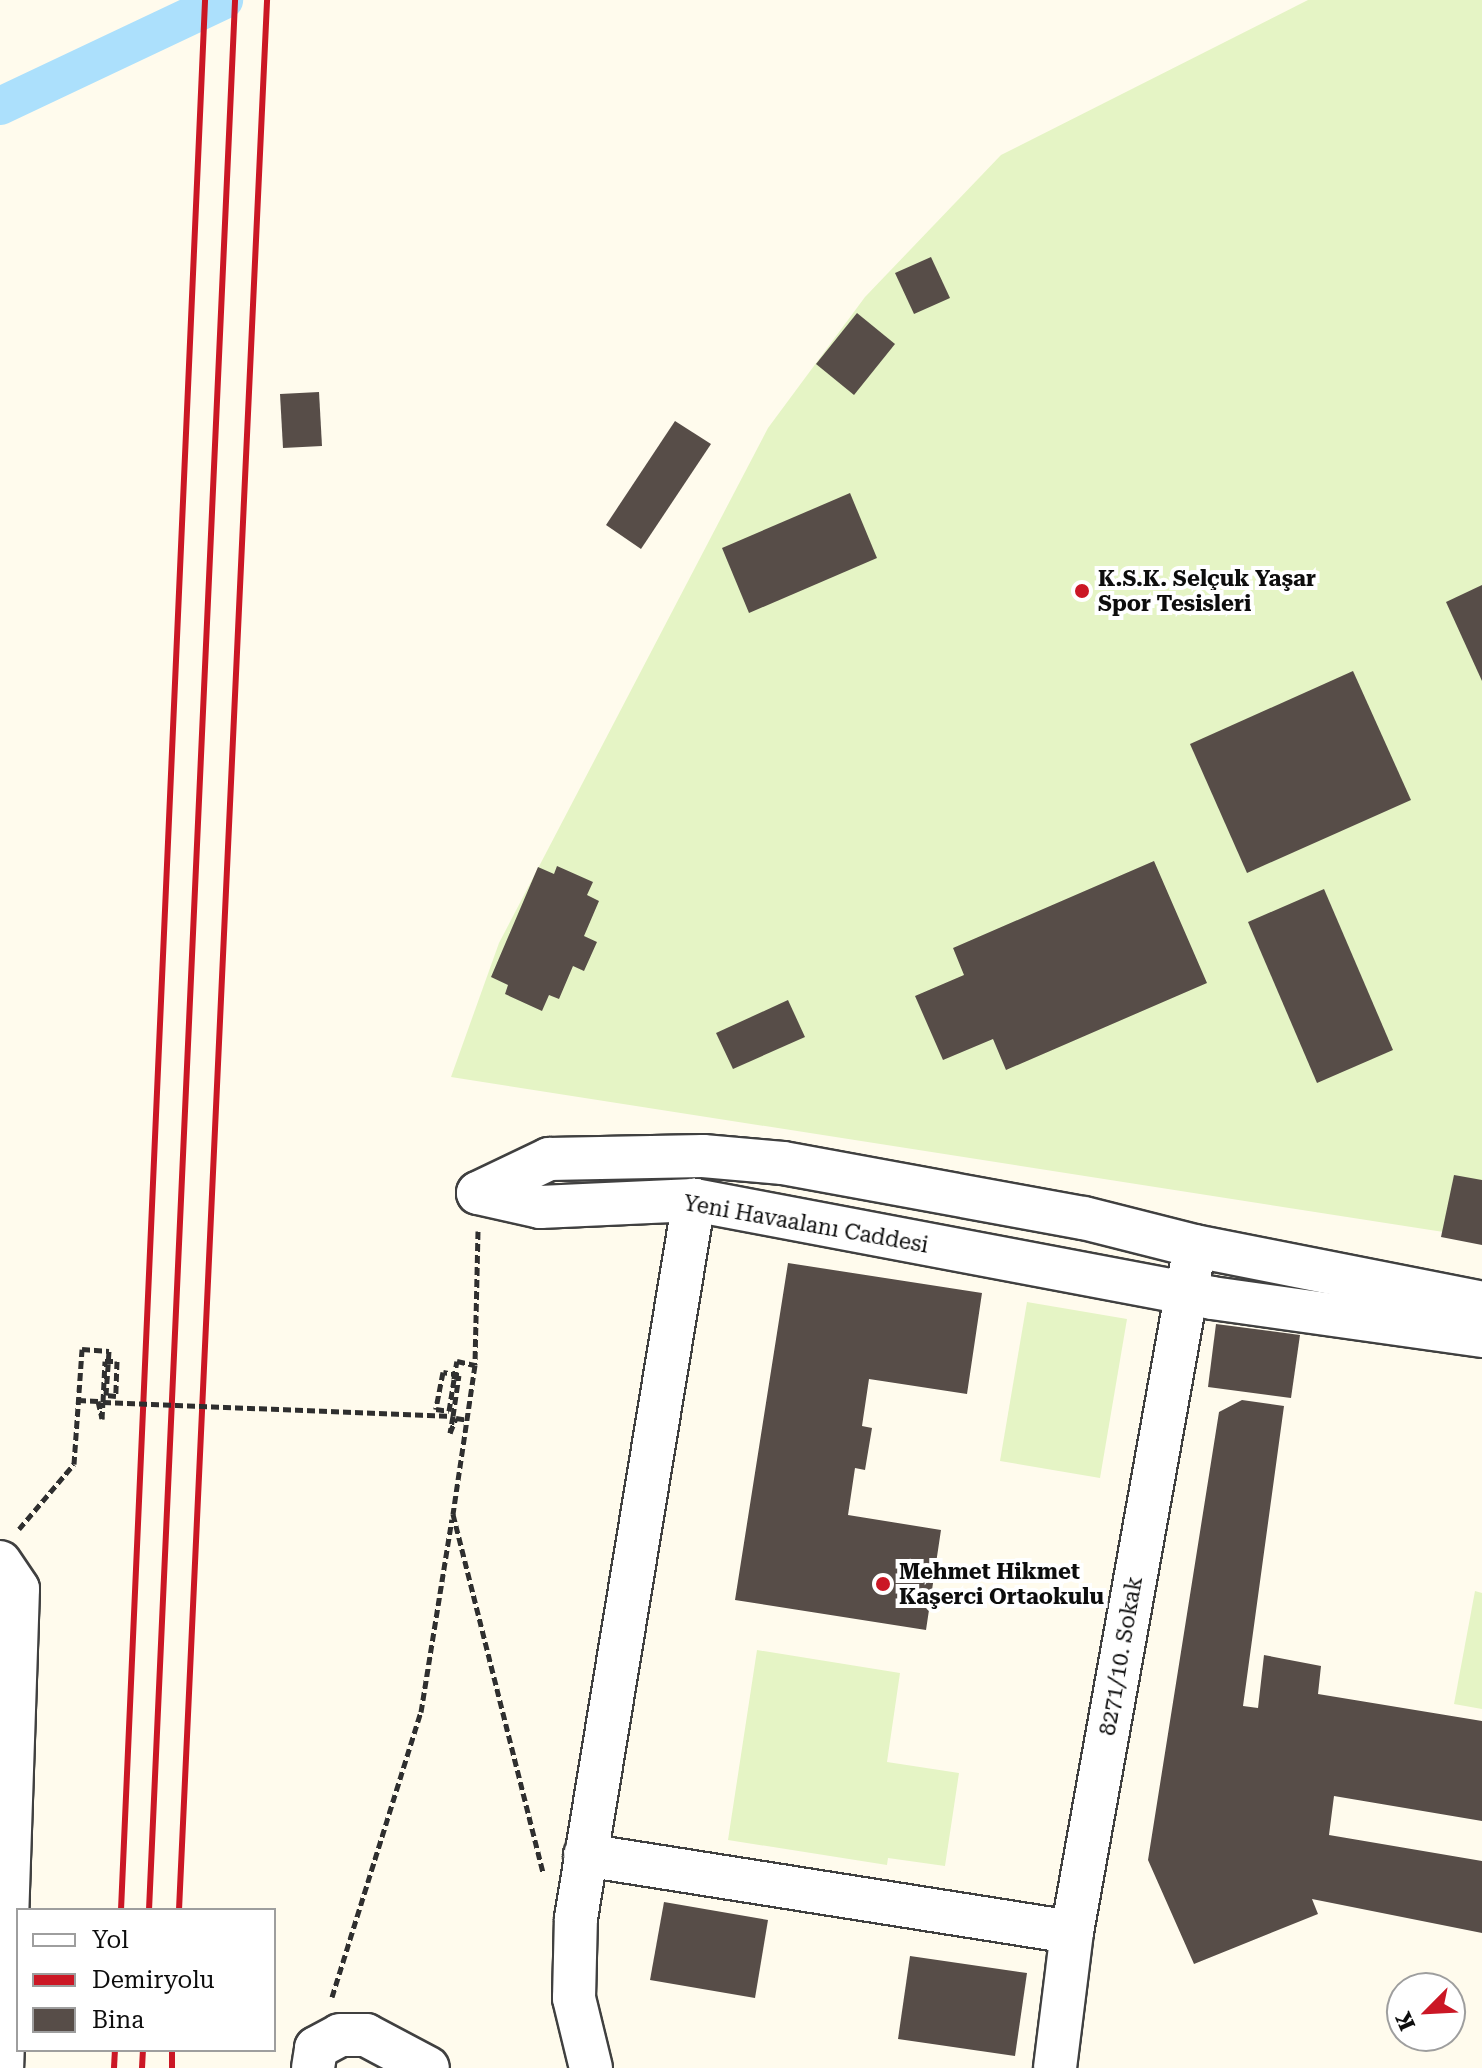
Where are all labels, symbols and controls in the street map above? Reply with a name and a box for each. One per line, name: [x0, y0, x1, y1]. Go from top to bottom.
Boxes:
place label: K.S.K. Selçuk Yaşar Spor Tesisleri: [1098, 565, 1316, 616]
marker: K.S.K. Selçuk Yaşar Spor Tesisleri: [1073, 582, 1091, 600]
street label: Yeni Havaalanı Caddesi: [681, 1189, 931, 1259]
place label: Mehmet Hikmet Kaşerci Ortaokulu: [899, 1558, 1104, 1610]
street label: 8271/10. Sokak: [1094, 1574, 1148, 1738]
marker: Mehmet Hikmet Kaşerci Ortaokulu: [874, 1575, 892, 1593]
legend: [16, 1908, 276, 2052]
text: Yol: [92, 1926, 129, 1954]
text: Demiryolu: [92, 1966, 215, 1994]
north arrow: [1386, 1972, 1466, 2052]
text: Bina: [92, 2006, 144, 2034]
text: K: [1391, 2008, 1420, 2034]

